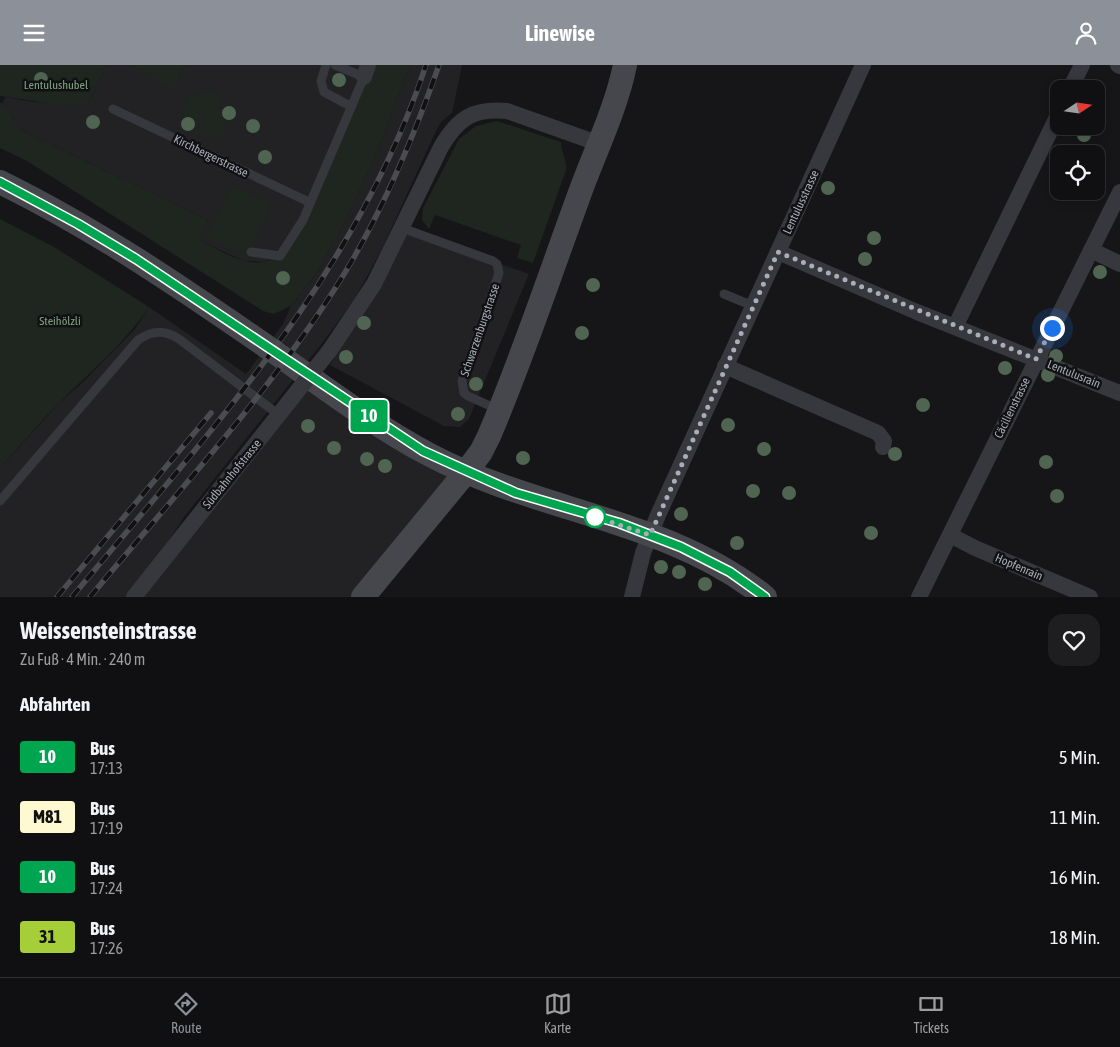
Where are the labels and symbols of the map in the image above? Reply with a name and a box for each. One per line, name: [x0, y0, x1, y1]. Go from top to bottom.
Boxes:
park label: Lentulushubel: [24, 78, 89, 92]
north arrow: [1050, 80, 1105, 135]
street label: Kirchbergerstrasse: [171, 132, 251, 180]
street label: Lentulusstrasse: [780, 168, 822, 236]
street label: Schwarzenburgstrasse: [458, 282, 502, 378]
park label: Steihölzli: [39, 314, 81, 328]
your location: [1040, 316, 1065, 341]
street label: Lentulusrain: [1045, 357, 1103, 391]
street label: Cäcilienstrasse: [991, 375, 1033, 441]
line badge: 10: [346, 400, 392, 432]
street label: Südbahnhofstrasse: [200, 437, 264, 511]
unlabelled marker: [584, 506, 606, 528]
street label: Hopfenrain: [993, 551, 1045, 583]

